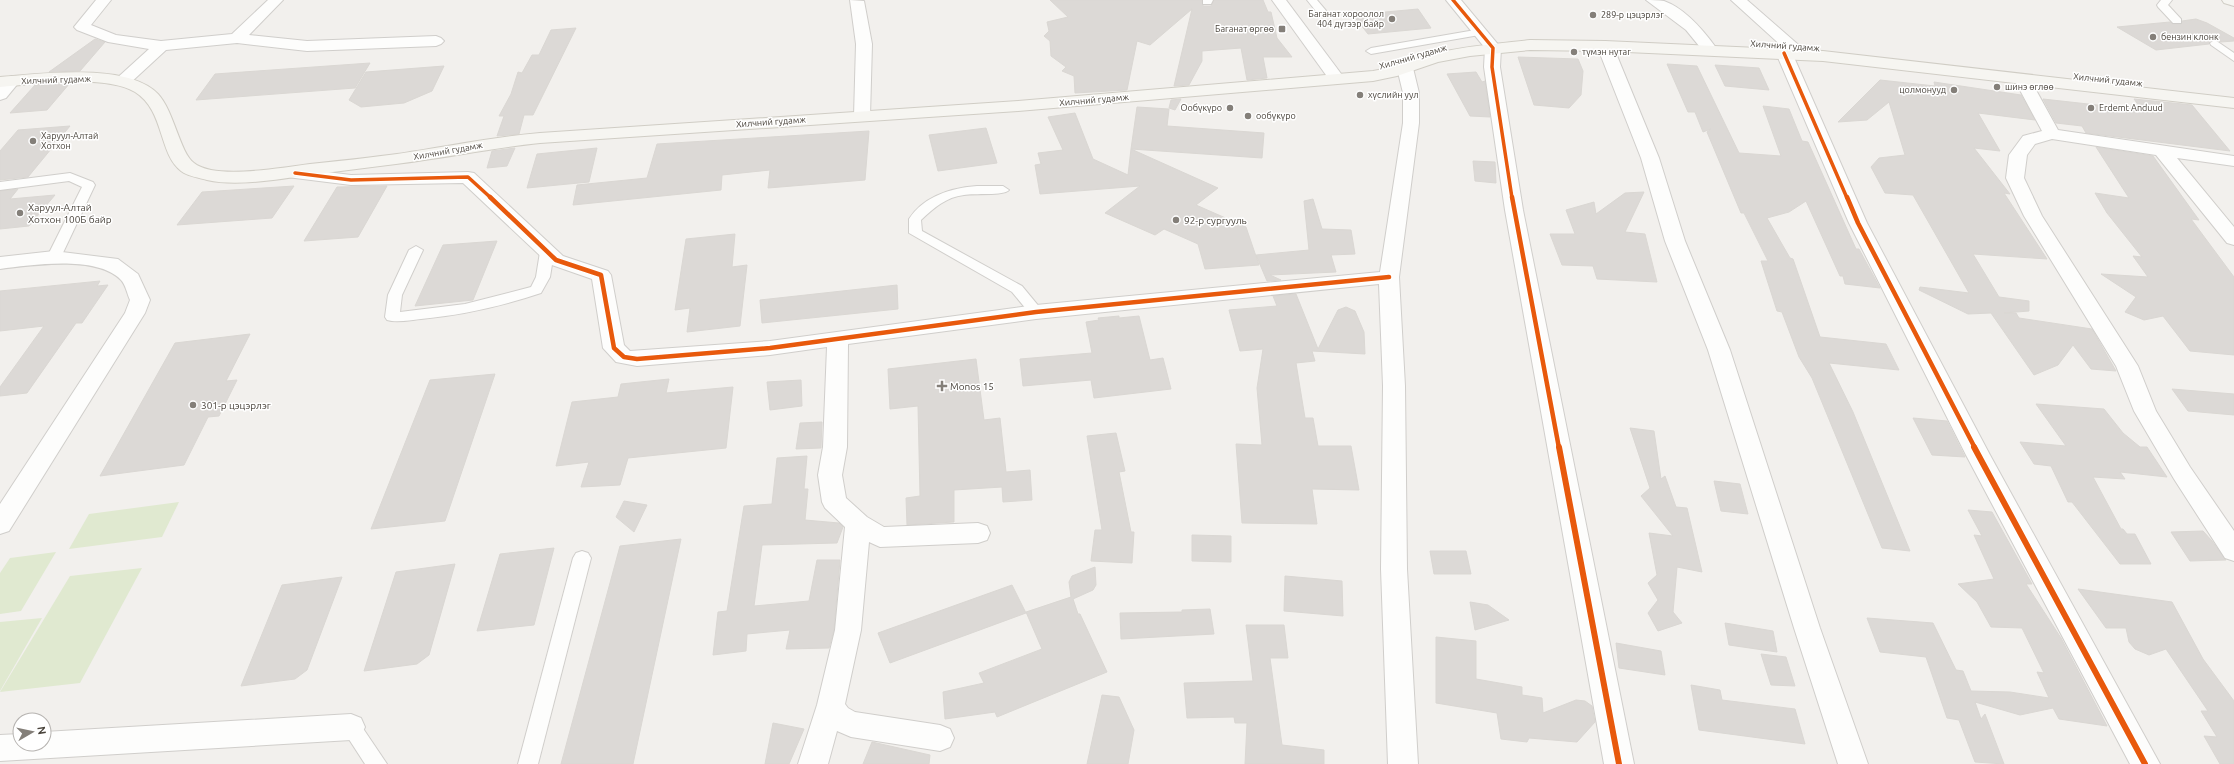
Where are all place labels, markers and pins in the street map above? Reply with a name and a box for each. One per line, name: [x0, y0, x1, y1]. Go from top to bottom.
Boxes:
place label: Баганат хороолол 404 дүгээр байр: [1308, 9, 1384, 29]
marker: 289-р цэцэрлэг: [1588, 10, 1598, 20]
place label: 289-р цэцэрлэг: [1601, 10, 1664, 20]
marker: Баганат хороолол 404 дүгээр байр: [1387, 14, 1397, 24]
place label: Баганат өргөө: [1215, 24, 1274, 34]
marker: Баганат өргөө: [1277, 24, 1287, 34]
marker: бензин клонк: [2148, 32, 2158, 42]
place label: бензин клонк: [2161, 32, 2219, 42]
marker: түмэн нутаг: [1569, 47, 1579, 57]
place label: түмэн нутаг: [1582, 47, 1631, 57]
marker: шинэ өглөө: [1992, 82, 2002, 92]
place label: шинэ өглөө: [2005, 82, 2054, 92]
place label: цолмонууд: [1899, 85, 1946, 95]
marker: цолмонууд: [1949, 85, 1959, 95]
marker: хүслийн уул: [1355, 90, 1365, 100]
place label: хүслийн уул: [1368, 90, 1418, 100]
place label: Ообүкүро: [1181, 103, 1222, 113]
marker: Ообүкүро: [1225, 103, 1235, 113]
marker: Erdemt Anduud: [2086, 103, 2096, 113]
place label: Erdemt Anduud: [2099, 103, 2163, 113]
marker: ообүкүро: [1243, 111, 1253, 121]
place label: ообүкүро: [1256, 111, 1296, 121]
place label: Харуул-Алтай Хотхон: [41, 131, 98, 151]
marker: Харуул-Алтай Хотхон: [28, 136, 38, 146]
place label: Харуул-Алтай Хотхон 100Б байр: [28, 202, 112, 225]
marker: Харуул-Алтай Хотхон 100Б байр: [15, 208, 25, 218]
marker: 92-р сургууль: [1171, 215, 1181, 225]
place label: 92-р сургууль: [1184, 215, 1247, 226]
marker: Monos 15: [937, 381, 947, 391]
place label: Monos 15: [950, 381, 994, 392]
marker: 301-р цэцэрлэг: [188, 400, 198, 410]
place label: 301-р цэцэрлэг: [201, 400, 271, 411]

